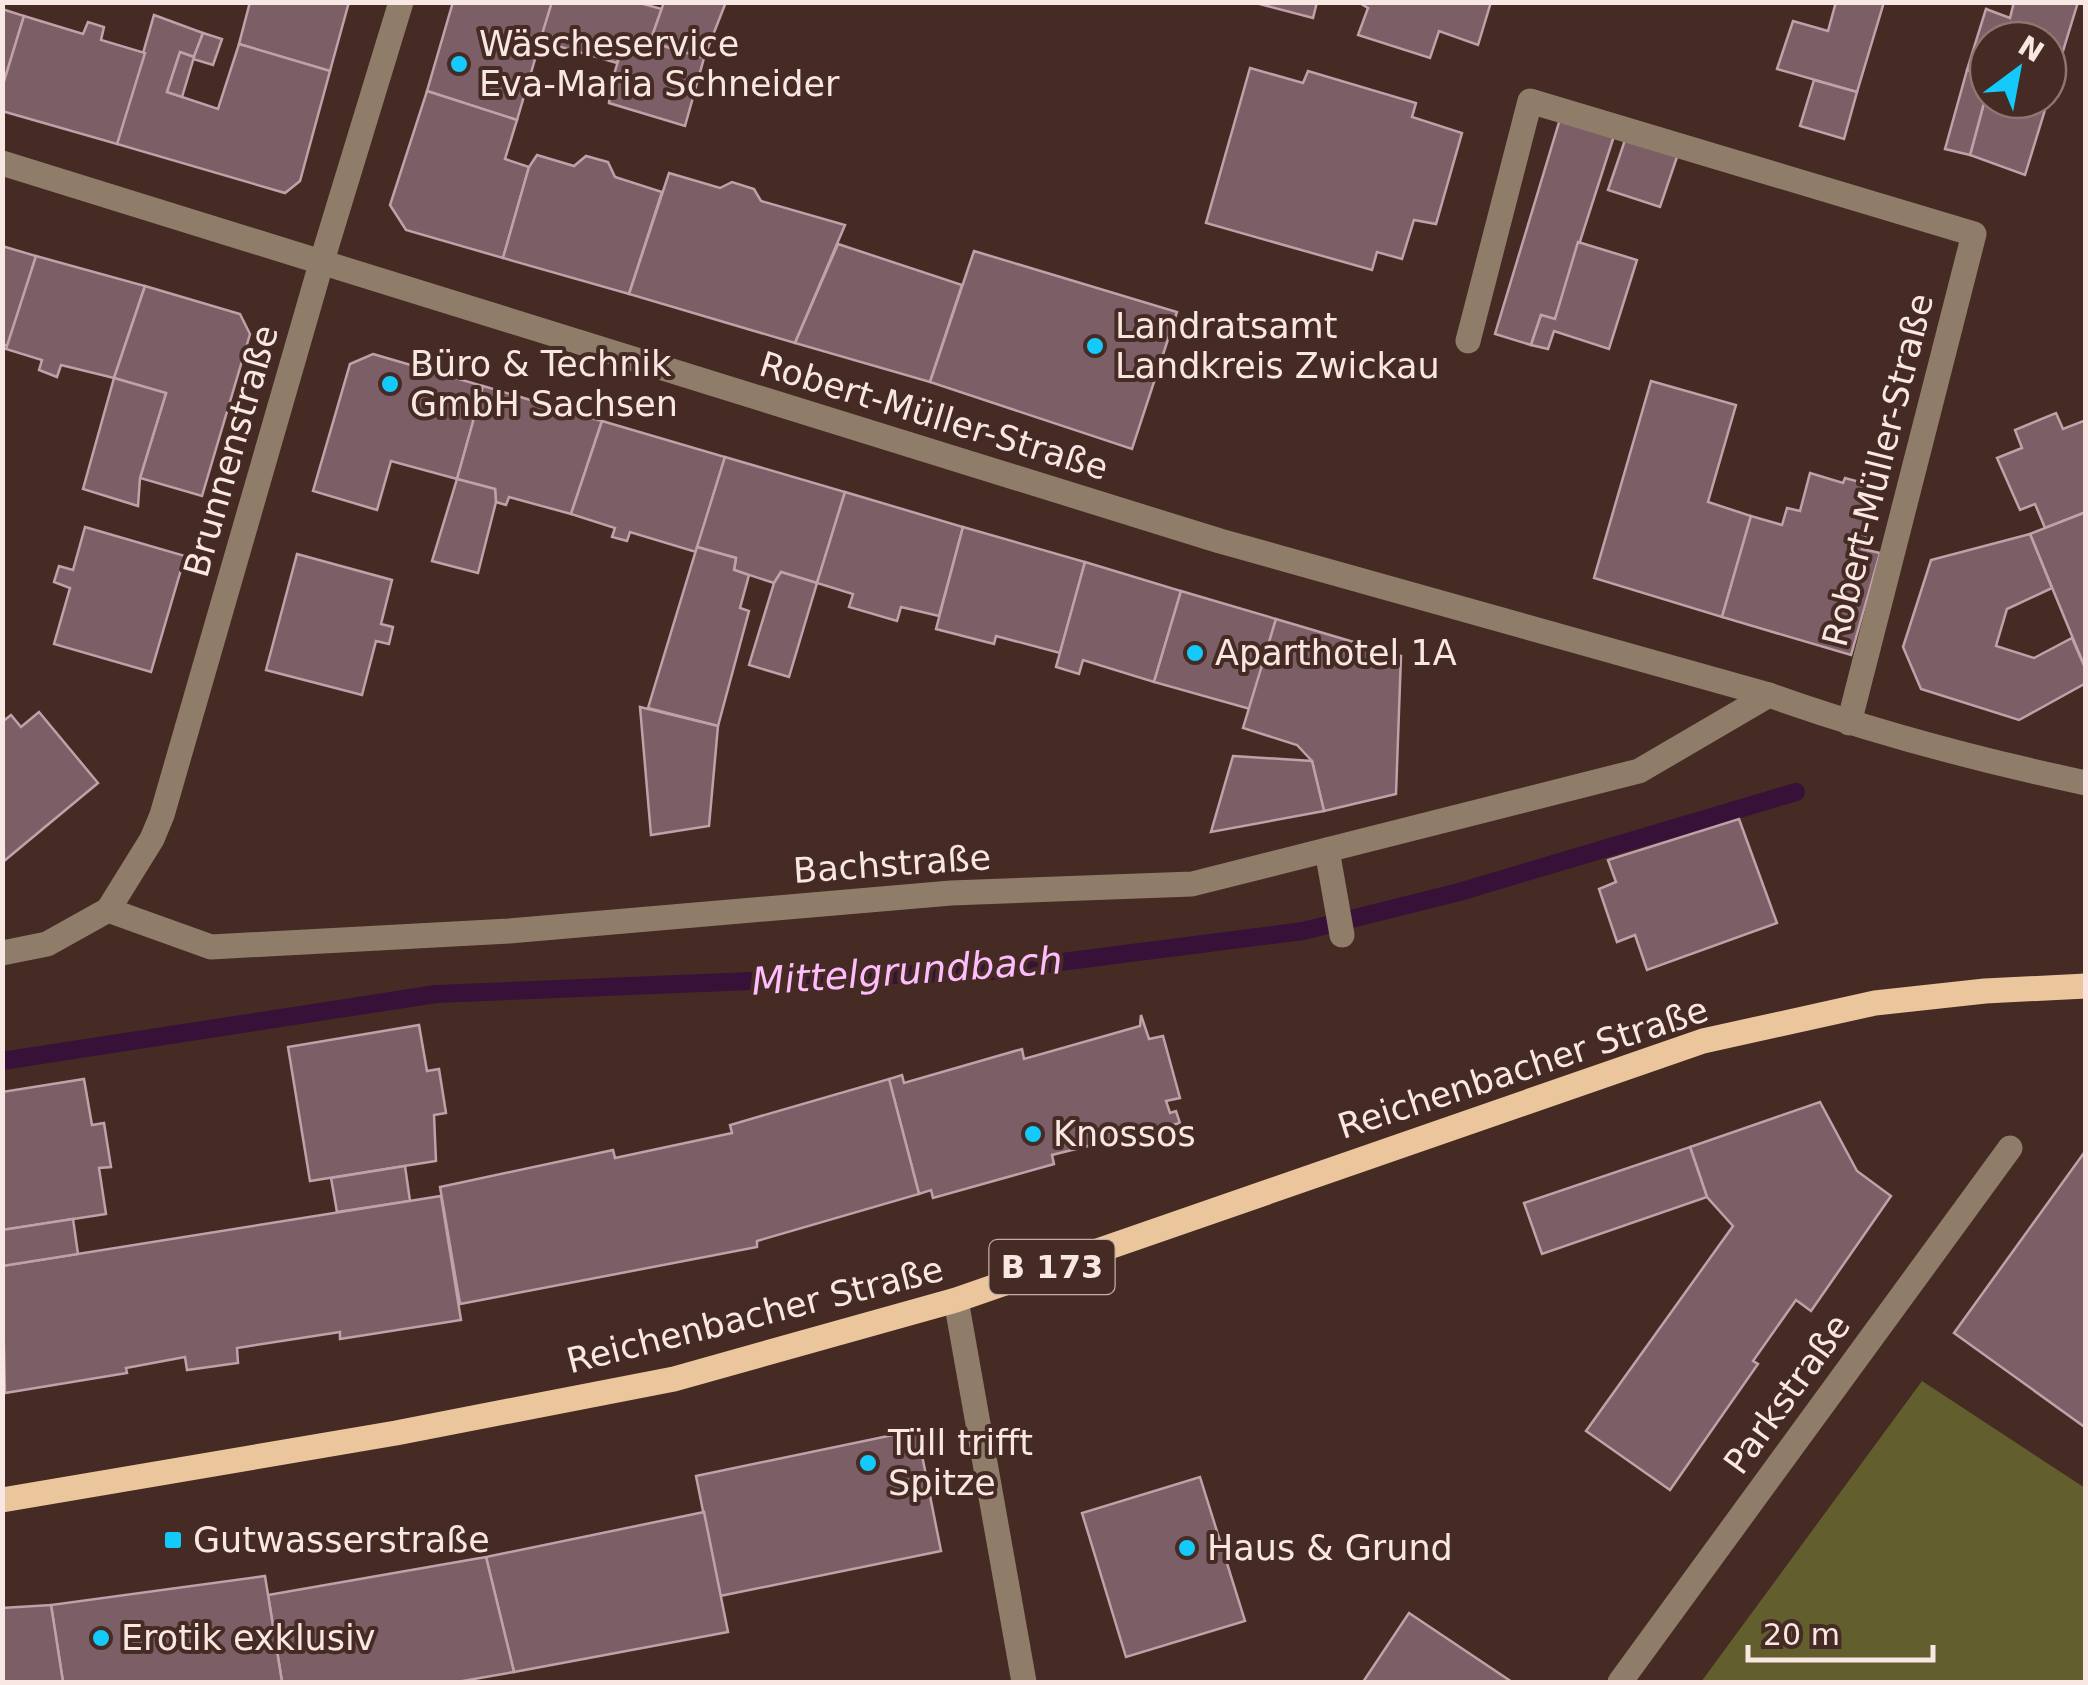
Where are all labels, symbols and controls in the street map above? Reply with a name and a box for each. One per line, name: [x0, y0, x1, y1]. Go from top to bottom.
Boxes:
north arrow: [1968, 20, 2068, 120]
place label: Wäscheservice Eva-Maria Schneider: [479, 24, 840, 104]
text: N: [2012, 29, 2050, 69]
marker: Wäscheservice Eva-Maria Schneider: [448, 53, 470, 75]
street label: Robert-Müller-Straße: [1815, 289, 1941, 651]
place label: Landratsamt Landkreis Zwickau: [1115, 306, 1440, 386]
street label: Brunnenstraße: [176, 321, 286, 581]
marker: Landratsamt Landkreis Zwickau: [1084, 335, 1106, 357]
place label: Büro & Technik GmbH Sachsen: [410, 344, 678, 424]
street label: Robert-Müller-Straße: [755, 344, 1113, 488]
marker: Büro & Technik GmbH Sachsen: [379, 373, 401, 395]
place label: Aparthotel 1A: [1215, 633, 1457, 673]
marker: Aparthotel 1A: [1184, 642, 1206, 664]
street label: Bachstraße: [792, 837, 992, 891]
water label: Mittelgrundbach: [750, 938, 1064, 1004]
street label: Reichenbacher Straße: [1333, 989, 1713, 1147]
place label: Knossos: [1053, 1114, 1196, 1154]
marker: Knossos: [1022, 1123, 1044, 1145]
road number: B 173: [990, 1240, 1114, 1294]
street label: Reichenbacher Straße: [563, 1249, 947, 1381]
street label: Parkstraße: [1716, 1307, 1858, 1481]
place label: Tüll trifft Spitze: [887, 1423, 1033, 1503]
marker: Tüll trifft Spitze: [857, 1452, 879, 1474]
place label: Gutwasserstraße: [193, 1520, 490, 1560]
place label: Haus & Grund: [1207, 1528, 1453, 1568]
marker: Gutwasserstraße: [162, 1529, 184, 1551]
marker: Haus & Grund: [1176, 1537, 1198, 1559]
scale bar: [1748, 1600, 1933, 1662]
text: 20 m: [1763, 1617, 1840, 1652]
place label: Erotik exklusiv: [121, 1618, 375, 1658]
marker: Erotik exklusiv: [90, 1627, 112, 1649]

